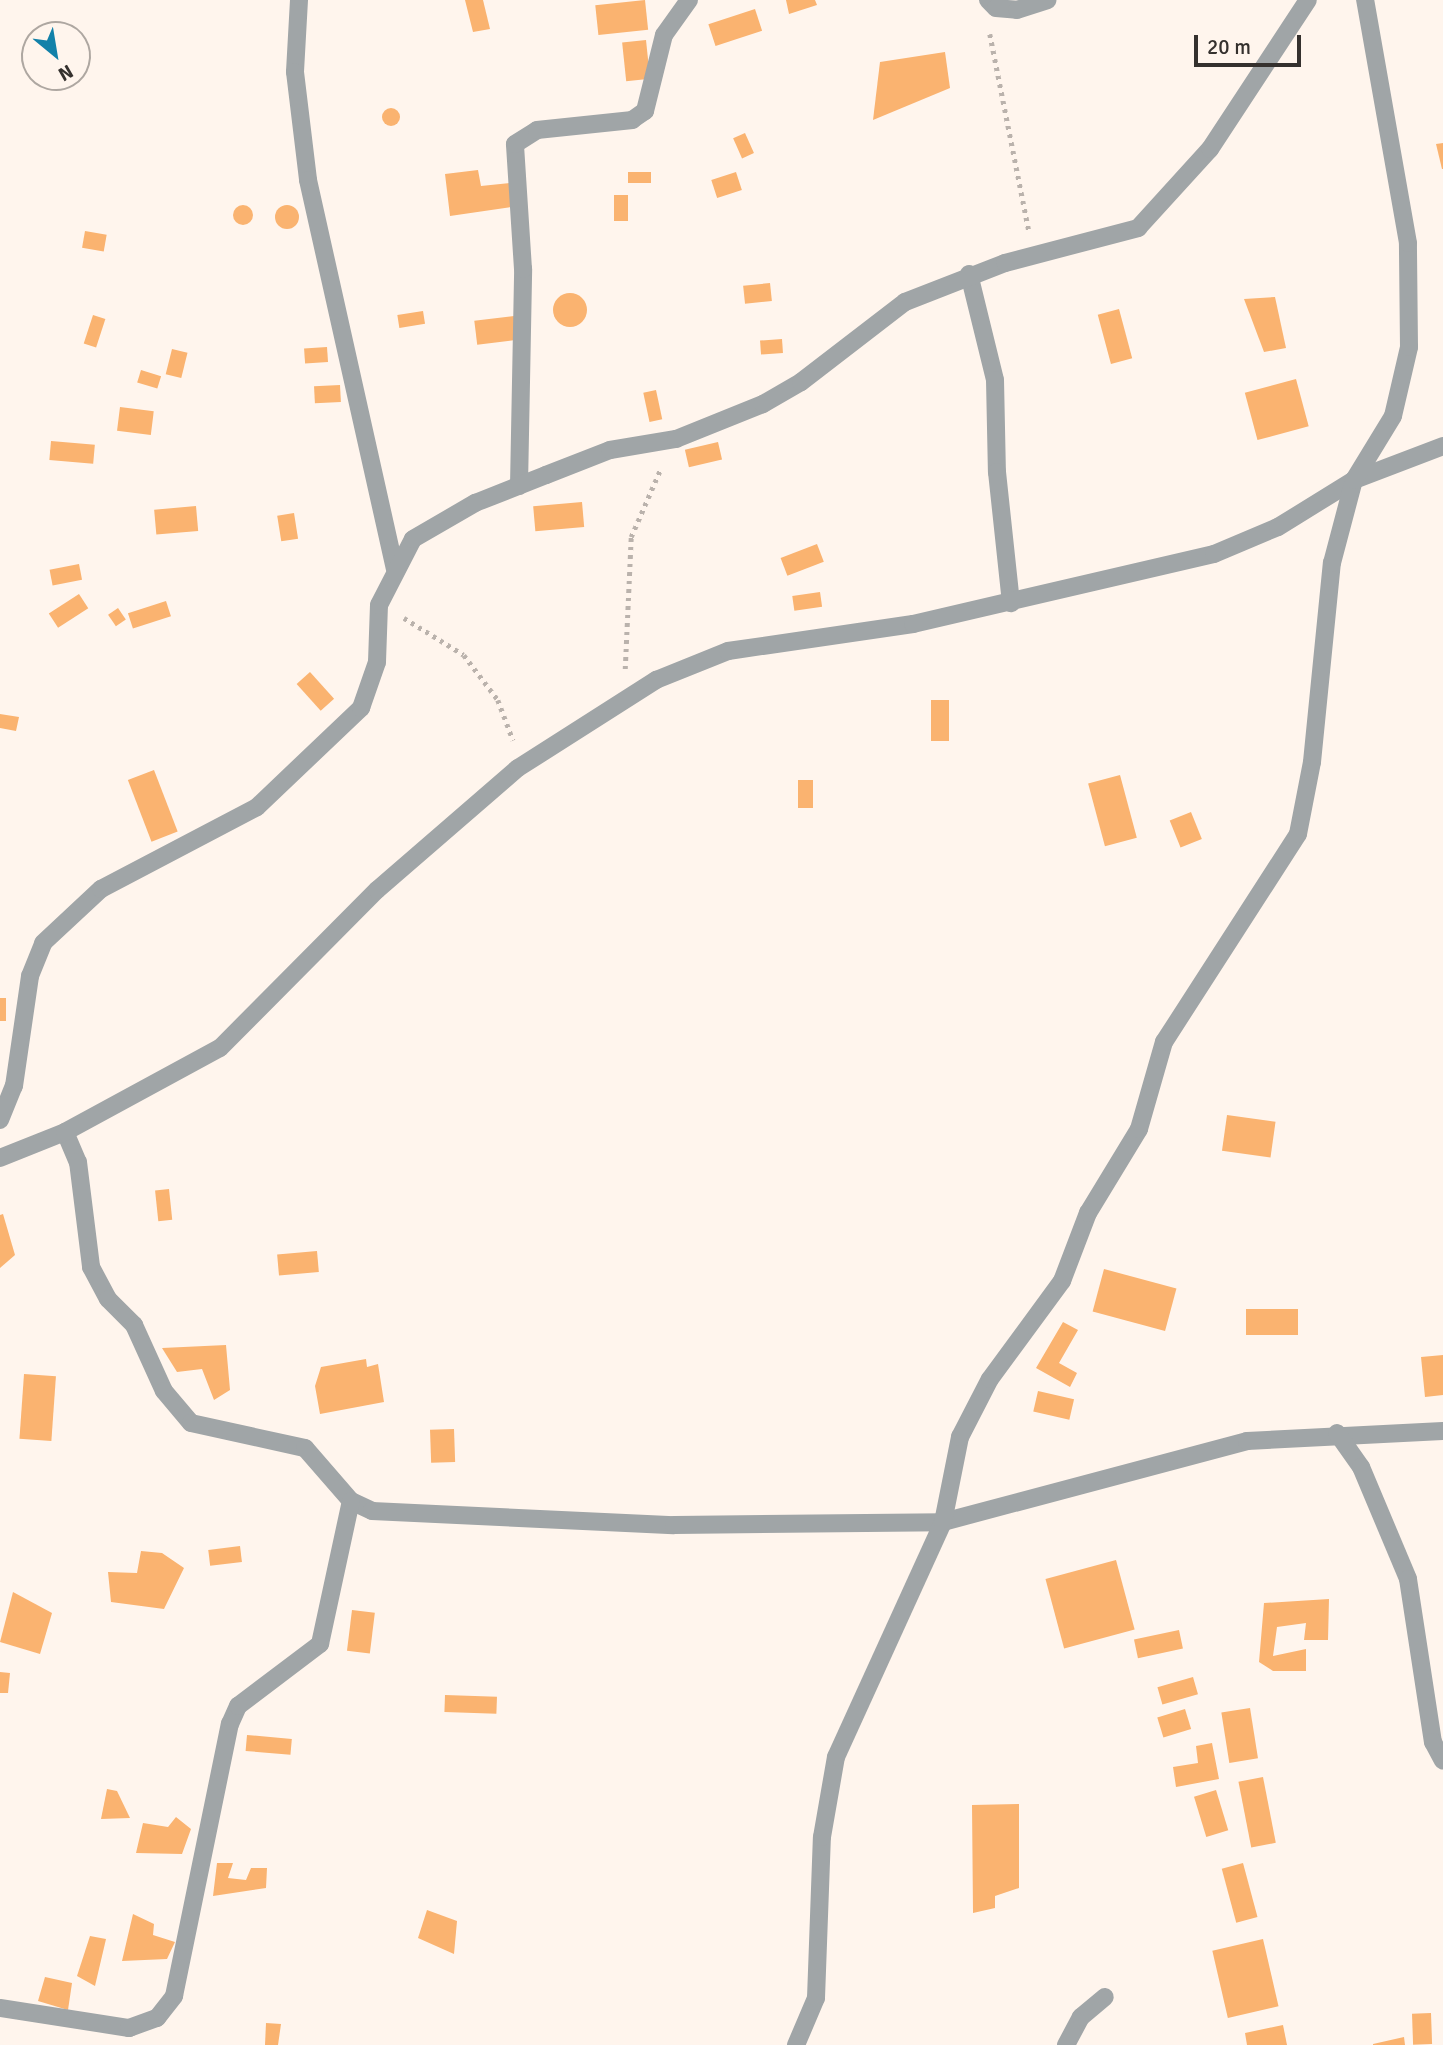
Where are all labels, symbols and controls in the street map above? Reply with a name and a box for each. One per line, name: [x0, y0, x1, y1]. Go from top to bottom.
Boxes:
north arrow: [21, 21, 91, 91]
scale bar: [1198, 21, 1305, 65]
text: 20 m: [1207, 34, 1251, 60]
text: N: [54, 59, 77, 86]

